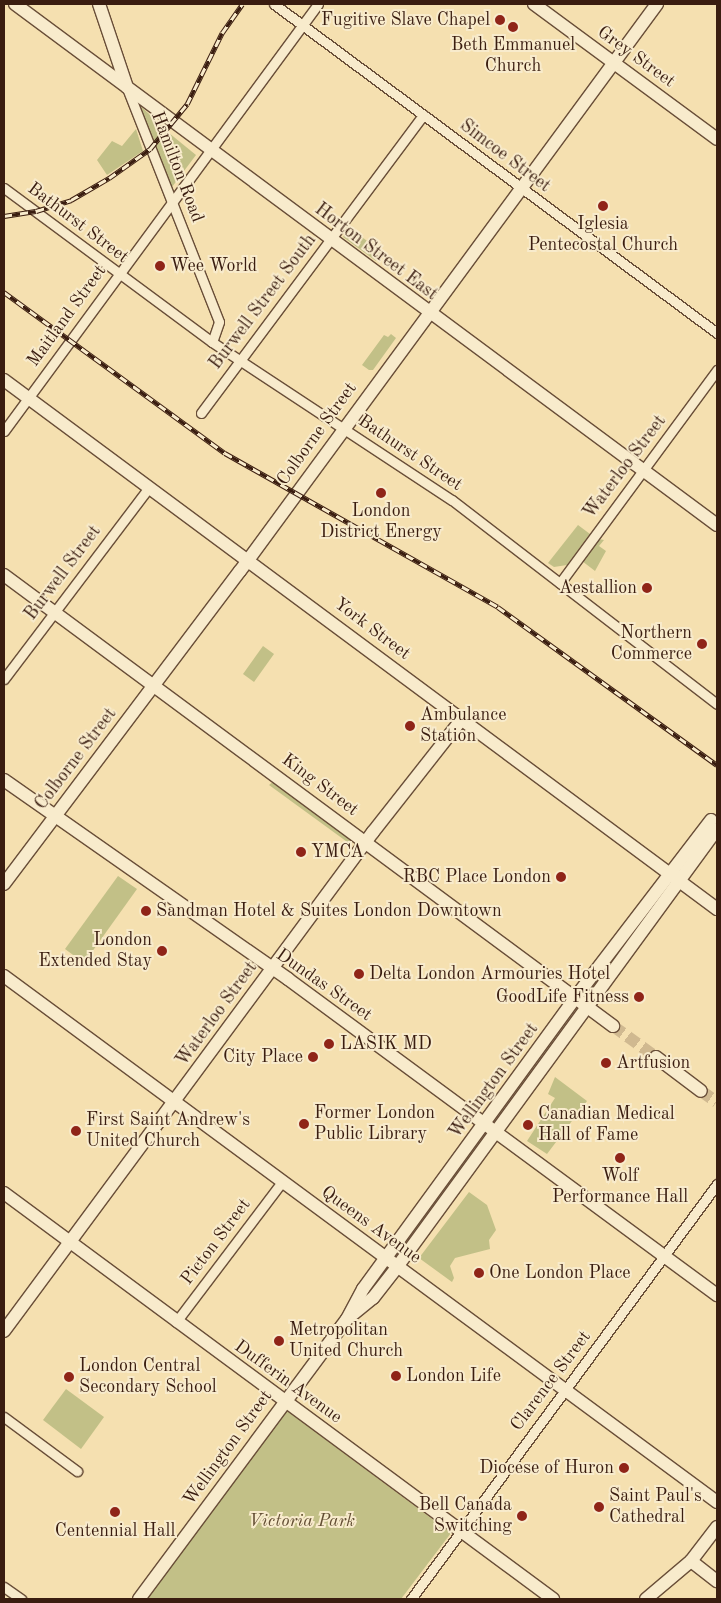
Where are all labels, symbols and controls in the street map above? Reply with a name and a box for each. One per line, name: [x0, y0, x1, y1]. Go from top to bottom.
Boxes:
place label: Fugitive Slave Chapel: [321, 9, 490, 31]
marker: Fugitive Slave Chapel: [494, 14, 506, 26]
marker: Beth Emmanuel Church: [507, 21, 519, 33]
street label: Grey Street: [593, 22, 679, 92]
place label: Beth Emmanuel Church: [451, 35, 575, 78]
street label: Hamilton Road: [146, 108, 208, 226]
street label: Simcoe Street: [455, 115, 555, 197]
street label: Bathurst Street: [23, 178, 133, 268]
street label: Horton Street East: [310, 199, 442, 305]
marker: Iglesia Pentecostal Church: [597, 200, 609, 212]
place label: Iglesia Pentecostal Church: [528, 214, 678, 256]
street label: Burwell Street South: [205, 230, 321, 374]
place label: Wee World: [170, 255, 257, 277]
marker: Wee World: [154, 260, 166, 272]
street label: Maitland Street: [23, 261, 111, 371]
street label: Colborne Street: [272, 378, 362, 490]
street label: Bathurst Street: [354, 410, 466, 496]
street label: Waterloo Street: [579, 411, 671, 523]
marker: London District Energy: [375, 487, 387, 499]
place label: London District Energy: [320, 501, 442, 544]
street label: Burwell Street: [20, 521, 106, 625]
place label: Aestallion: [559, 577, 637, 599]
marker: Aestallion: [641, 582, 653, 594]
street label: York Street: [329, 593, 415, 665]
place label: Northern Commerce: [611, 623, 692, 666]
marker: Northern Commerce: [696, 638, 708, 650]
street label: Colborne Street: [31, 704, 121, 814]
place label: Ambulance Station: [420, 705, 506, 748]
marker: Ambulance Station: [404, 720, 416, 732]
street label: King Street: [277, 749, 363, 821]
place label: YMCA: [311, 841, 364, 863]
marker: YMCA: [295, 846, 307, 858]
place label: RBC Place London: [403, 866, 551, 888]
marker: RBC Place London: [555, 871, 567, 883]
place label: Sandman Hotel & Suites London Downtown: [156, 900, 502, 922]
marker: Sandman Hotel & Suites London Downtown: [140, 905, 152, 917]
place label: London Extended Stay: [38, 930, 152, 972]
street label: Dundas Street: [272, 944, 376, 1026]
marker: London Extended Stay: [156, 945, 168, 957]
street label: Waterloo Street: [172, 957, 262, 1071]
place label: Delta London Armouries Hotel: [369, 963, 610, 985]
marker: Delta London Armouries Hotel: [353, 968, 365, 980]
place label: GoodLife Fitness: [496, 986, 629, 1008]
marker: GoodLife Fitness: [633, 991, 645, 1003]
street label: Wellington Street: [445, 1019, 543, 1143]
place label: LASIK MD: [340, 1033, 432, 1055]
marker: LASIK MD: [322, 1037, 336, 1051]
place label: City Place: [223, 1046, 303, 1068]
marker: City Place: [307, 1051, 319, 1063]
place label: Artfusion: [616, 1052, 690, 1074]
marker: Artfusion: [600, 1057, 612, 1069]
place label: Former London Public Library: [314, 1103, 435, 1146]
place label: Canadian Medical Hall of Fame: [538, 1104, 675, 1146]
place label: First Saint Andrew's United Church: [86, 1110, 250, 1152]
marker: Former London Public Library: [298, 1118, 310, 1130]
marker: Canadian Medical Hall of Fame: [522, 1119, 534, 1131]
marker: First Saint Andrew's United Church: [70, 1125, 82, 1137]
marker: Wolf Performance Hall: [614, 1152, 626, 1164]
place label: Wolf Performance Hall: [552, 1166, 688, 1208]
street label: Queens Avenue: [317, 1181, 425, 1269]
street label: Picton Street: [176, 1195, 256, 1289]
place label: One London Place: [489, 1262, 631, 1284]
marker: One London Place: [473, 1267, 485, 1279]
place label: Metropolitan United Church: [289, 1320, 403, 1362]
street label: Clarence Street: [506, 1327, 596, 1435]
marker: Metropolitan United Church: [273, 1335, 285, 1347]
street label: Dufferin Avenue: [230, 1336, 346, 1428]
place label: London Central Secondary School: [79, 1356, 217, 1398]
place label: London Life: [406, 1365, 501, 1387]
marker: London Life: [390, 1370, 402, 1382]
marker: London Central Secondary School: [63, 1371, 75, 1383]
street label: Wellington Street: [179, 1386, 277, 1510]
place label: Diocese of Huron: [479, 1457, 614, 1479]
marker: Diocese of Huron: [618, 1462, 630, 1474]
place label: Saint Paul's Cathedral: [609, 1486, 702, 1528]
place label: Bell Canada Switching: [419, 1495, 512, 1538]
marker: Saint Paul's Cathedral: [593, 1501, 605, 1513]
marker: Centennial Hall: [109, 1506, 121, 1518]
park label: Victoria Park: [249, 1510, 355, 1532]
marker: Bell Canada Switching: [516, 1510, 528, 1522]
place label: Centennial Hall: [55, 1520, 175, 1542]

